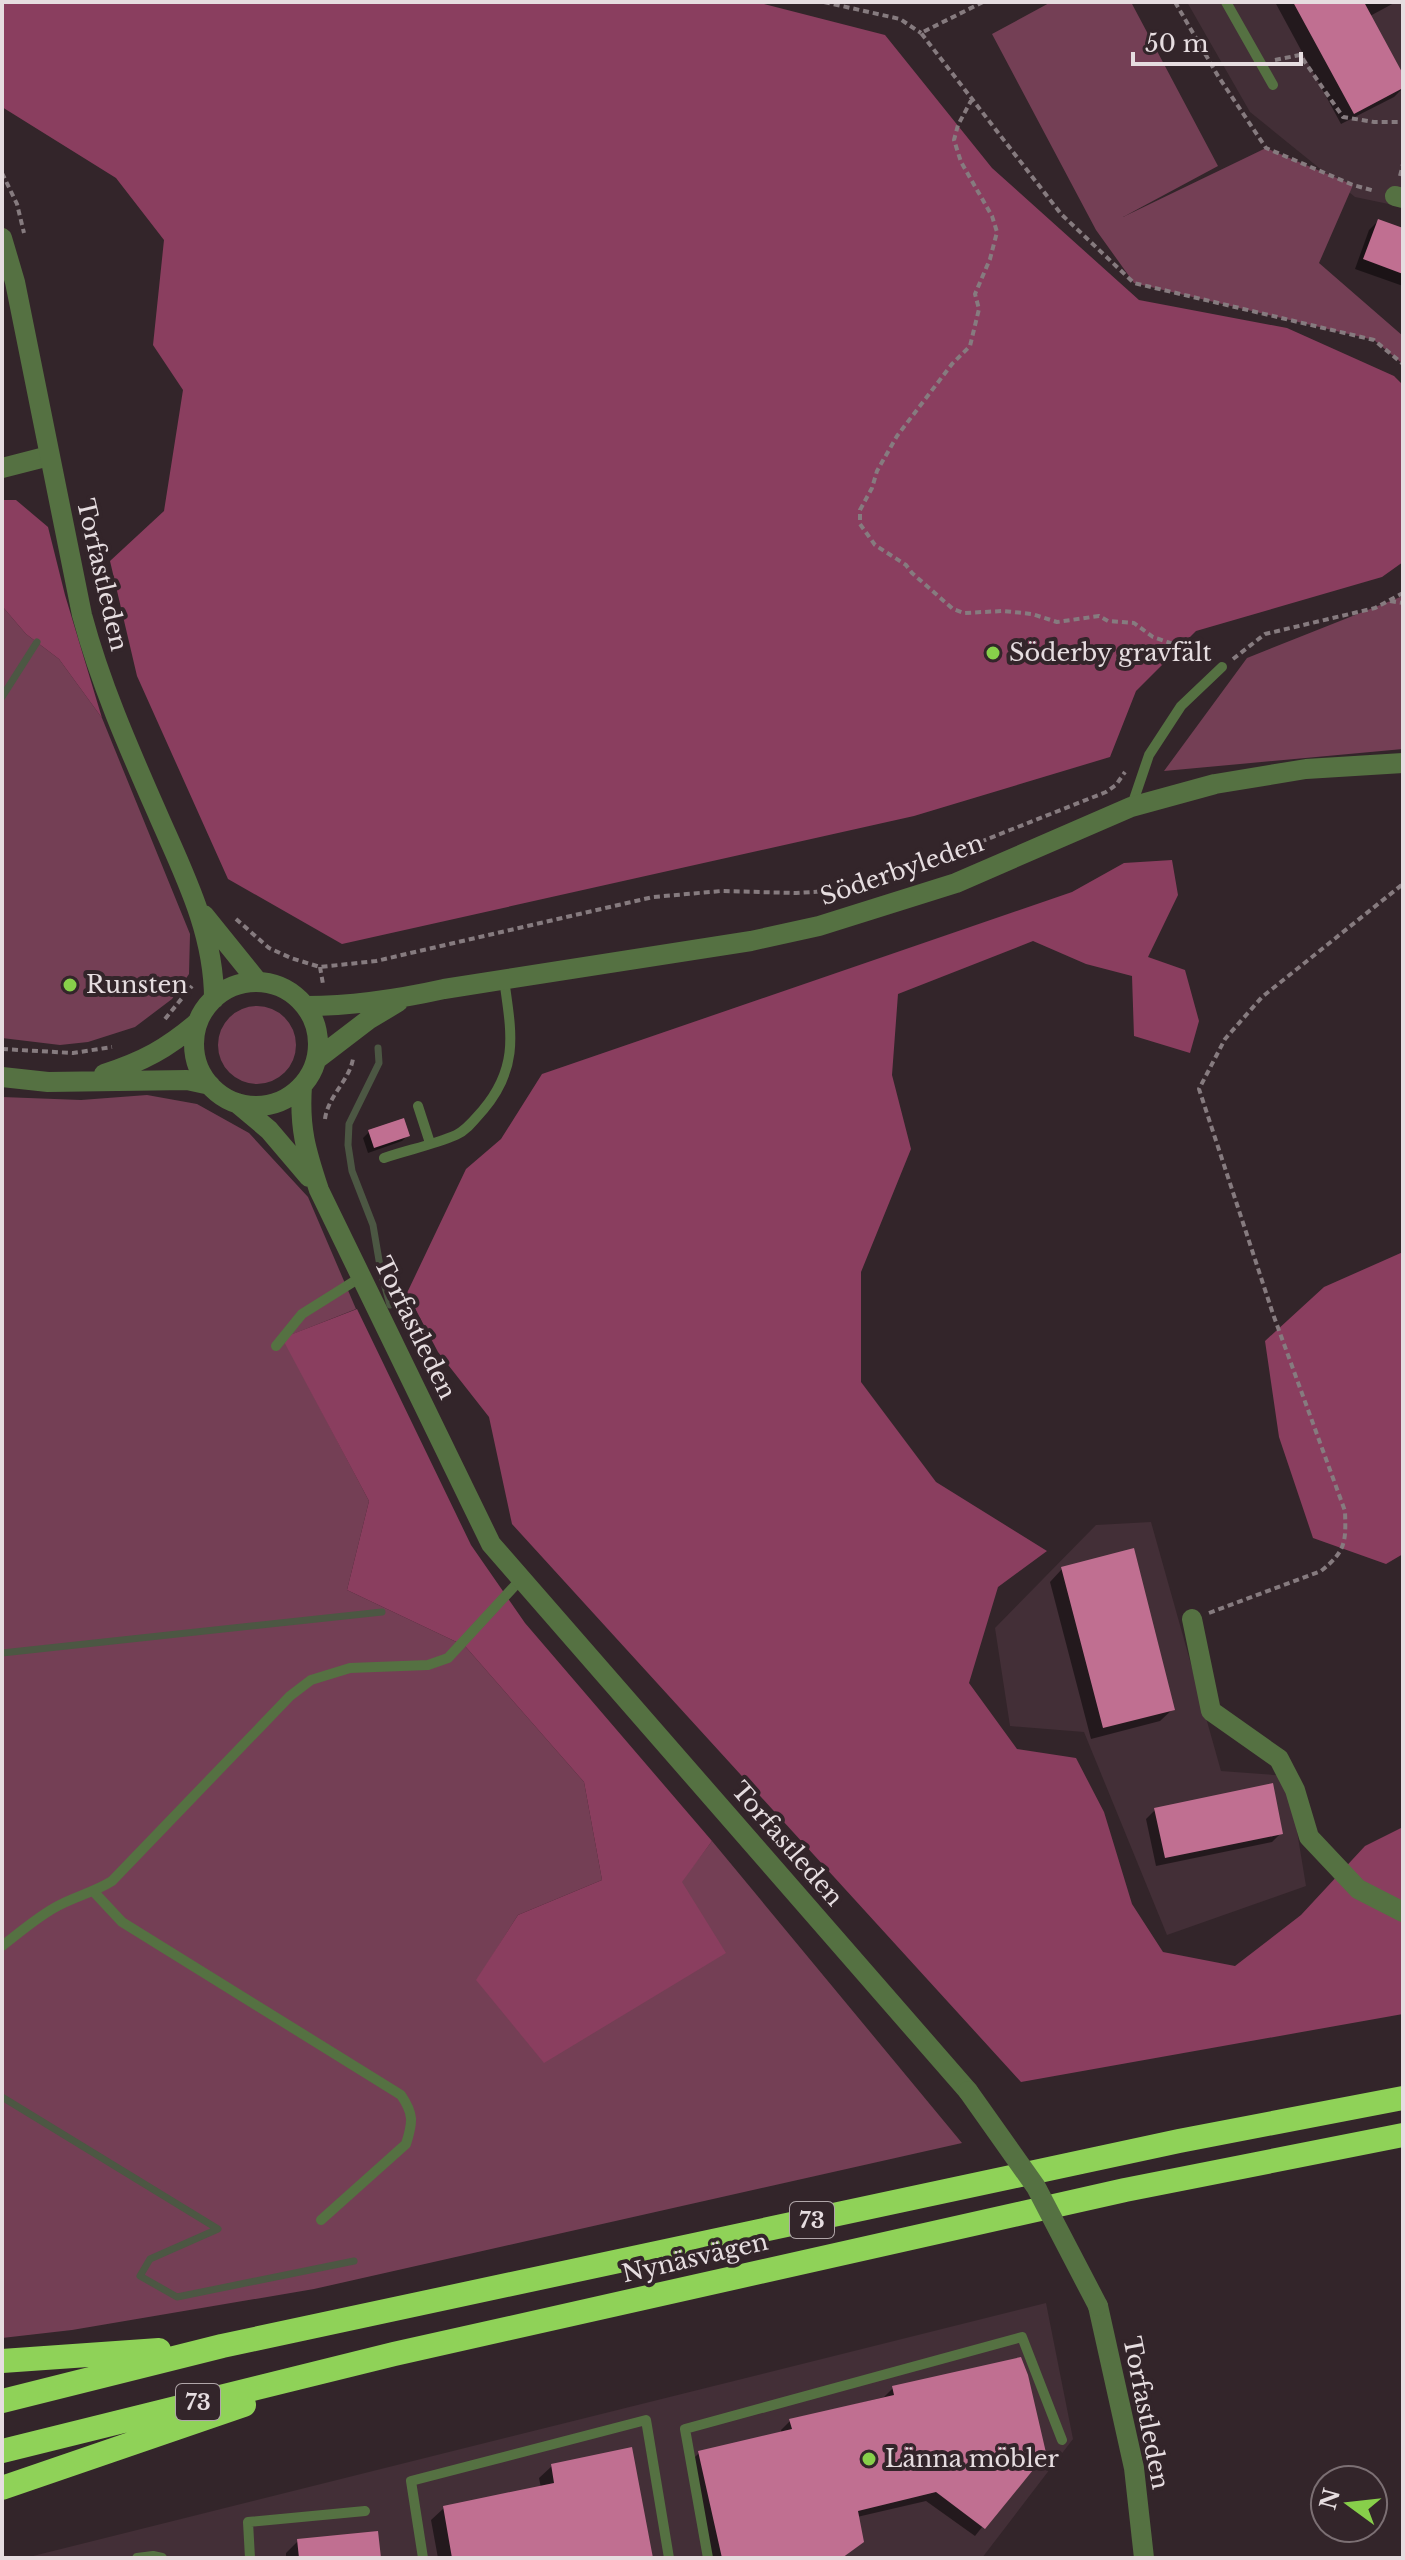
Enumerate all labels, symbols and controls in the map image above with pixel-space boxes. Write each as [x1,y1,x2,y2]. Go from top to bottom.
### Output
scale bar [1133,16,1301,66]
text: 50 m [1145,29,1209,58]
street label: Torfastleden [71,496,134,654]
place label: Söderby gravfält [1009,638,1212,667]
marker: Söderby gravfält [984,644,1002,662]
street label: Söderbyleden [816,828,987,911]
place label: Runsten [86,970,188,999]
marker: Runsten [61,976,79,994]
street label: Torfastleden [368,1252,462,1404]
street label: Torfastleden [726,1776,849,1912]
road number: 73 [790,2202,834,2238]
street label: Nynäsvägen [619,2227,771,2288]
street label: Torfastleden [1117,2334,1176,2492]
road number: 73 [176,2384,220,2420]
place label: Länna möbler [885,2444,1059,2473]
marker: Länna möbler [860,2450,878,2468]
north arrow [1309,2464,1389,2544]
text: N [1314,2485,1346,2512]

